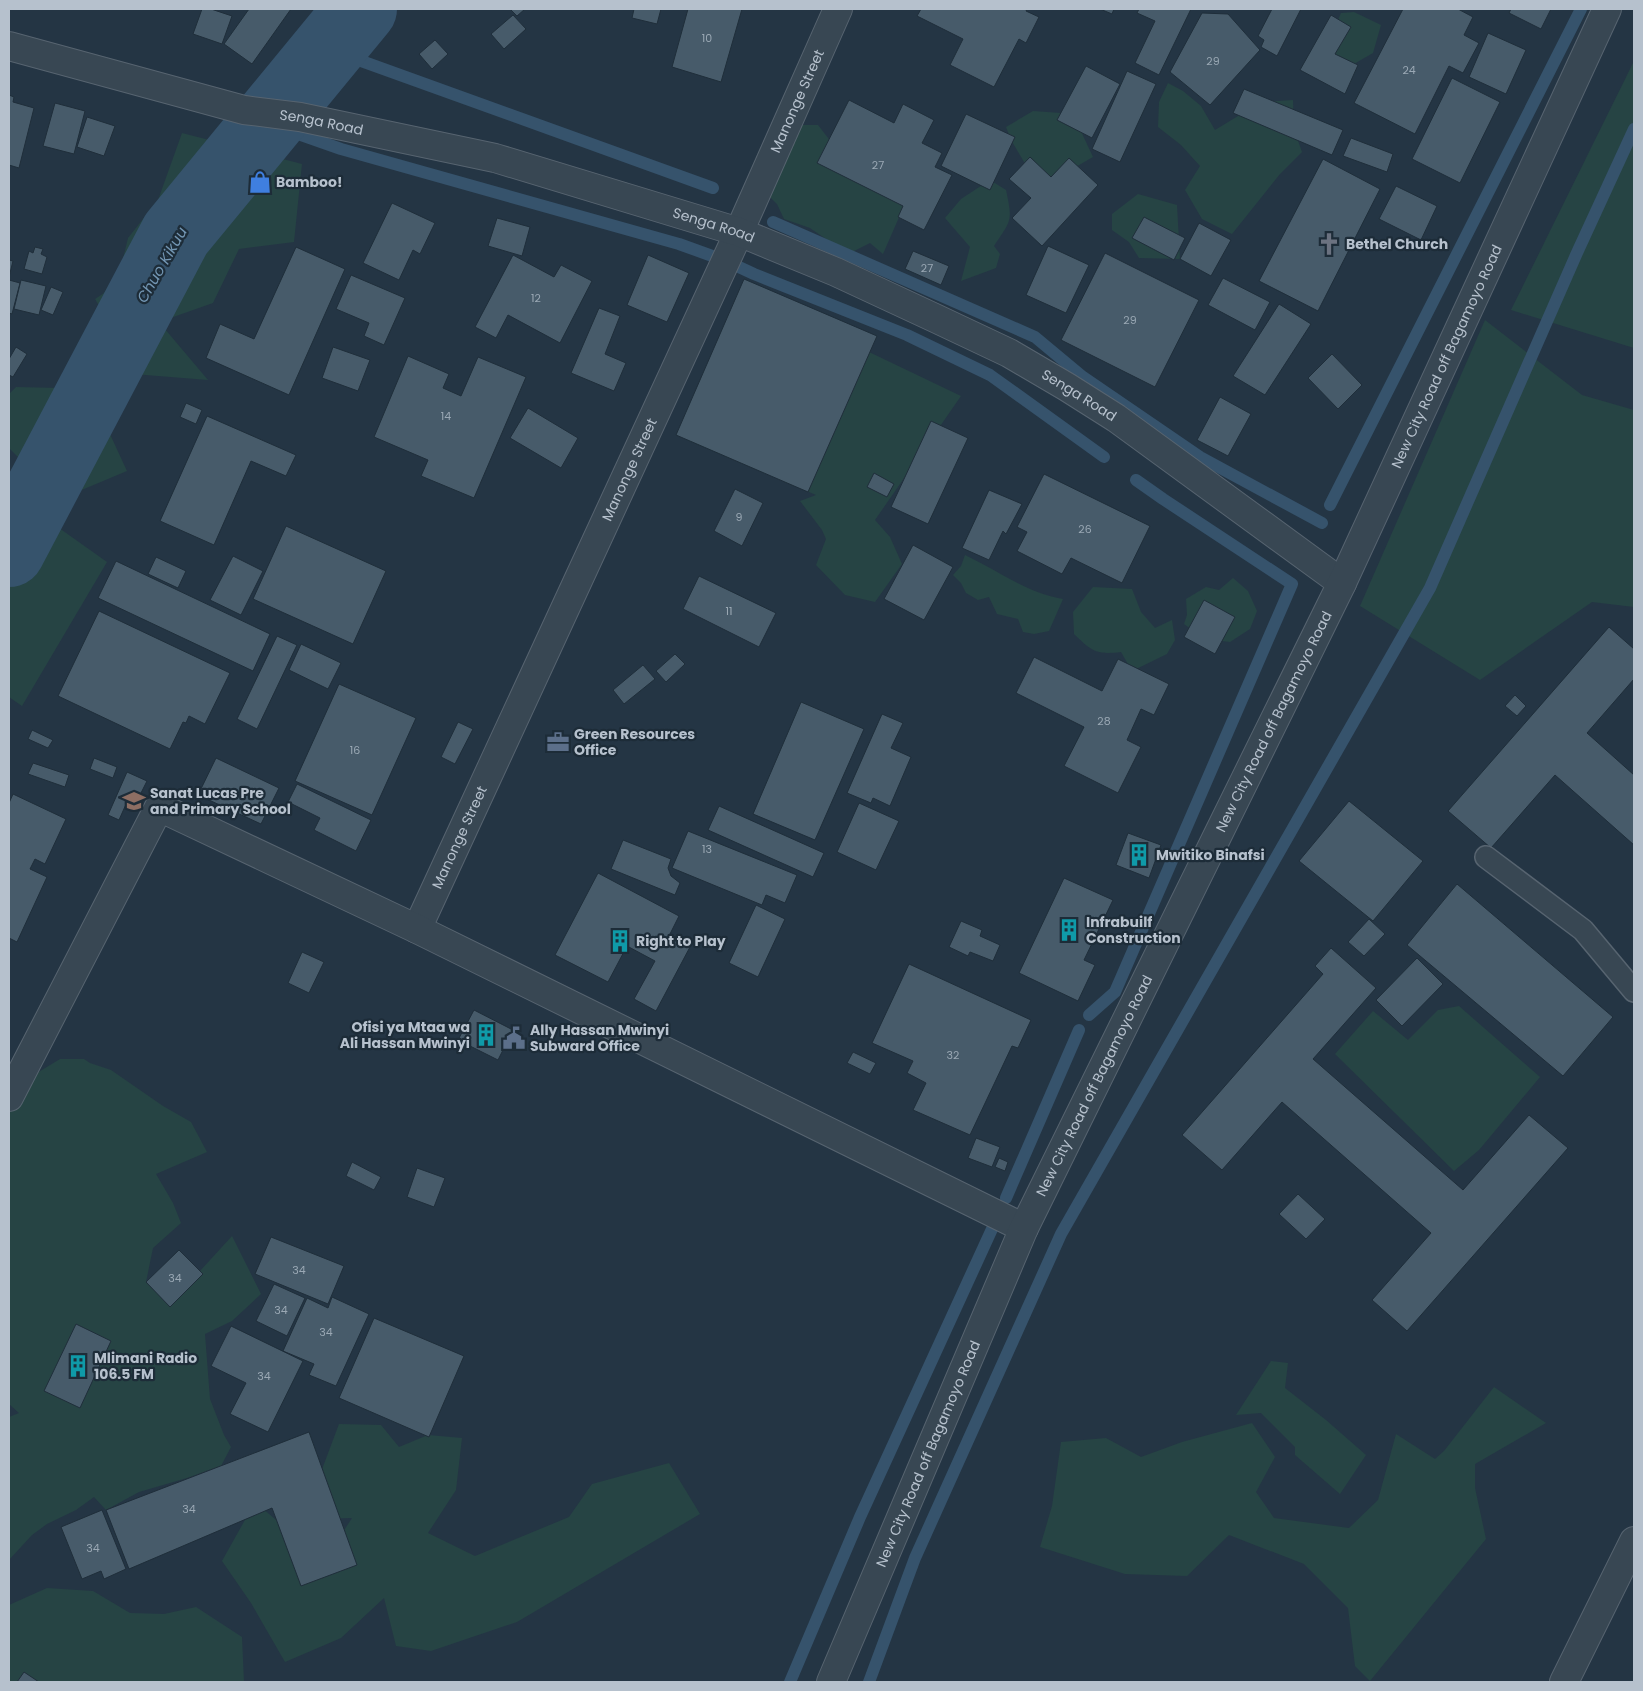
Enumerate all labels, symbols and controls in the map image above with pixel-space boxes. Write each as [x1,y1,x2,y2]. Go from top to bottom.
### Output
house number: 10 [702,30,712,46]
street label: Manonge Street [765,46,829,156]
house number: 29 [1206,53,1220,69]
house number: 24 [1402,62,1416,78]
street label: Senga Road [278,105,365,140]
house number: 27 [872,157,884,173]
shop icon: Bamboo! [247,169,273,195]
place label: Bamboo! [276,172,342,192]
street label: Senga Road [670,202,758,247]
water label: Chuo Kikuu [131,223,192,307]
church icon: Bethel Church [1316,231,1342,257]
place label: Bethel Church [1346,234,1448,254]
street label: New City Road off Bagamoyo Road [1386,241,1507,472]
house number: 27 [921,260,933,276]
house number: 12 [531,290,541,306]
house number: 29 [1123,312,1137,328]
street label: Senga Road [1038,364,1121,426]
house number: 14 [441,408,451,424]
street label: Manonge Street [597,415,662,524]
house number: 9 [736,509,743,525]
house number: 26 [1078,521,1092,537]
house number: 11 [725,603,733,619]
street label: New City Road off Bagamoyo Road [1211,608,1337,836]
house number: 28 [1097,713,1111,729]
place label: Green Resources Office [574,724,695,760]
office icon: Green Resources Office [545,729,571,755]
house number: 16 [350,742,360,758]
place label: Sanat Lucas Pre and Primary School [150,783,291,819]
street label: Manonge Street [427,783,492,892]
school or university icon: Sanat Lucas Pre and Primary School [121,788,147,814]
house number: 13 [702,841,712,857]
building icon: Mwitiko Binafsi [1126,842,1152,868]
place label: Mwitiko Binafsi [1156,845,1265,865]
place label: Infrabuilf Construction [1086,912,1181,948]
building icon: Infrabuilf Construction [1056,917,1082,943]
building icon: Right to Play [607,928,633,954]
place label: Right to Play [636,931,726,951]
street label: New City Road off Bagamoyo Road [1031,972,1157,1200]
place label: Ofisi ya Mtaa wa Ali Hassan Mwinyi [340,1017,470,1053]
place label: Ally Hassan Mwinyi Subward Office [530,1020,669,1056]
building icon: Ofisi ya Mtaa wa Ali Hassan Mwinyi [473,1022,499,1048]
public building icon: Ally Hassan Mwinyi Subward Office [501,1025,527,1051]
house number: 32 [947,1047,959,1063]
house number: 34 [292,1262,306,1278]
house number: 34 [168,1270,182,1286]
house number: 34 [274,1302,288,1318]
house number: 34 [319,1324,333,1340]
street label: New City Road off Bagamoyo Road [871,1337,985,1570]
place label: Mlimani Radio 106.5 FM [94,1348,197,1384]
building icon: Mlimani Radio 106.5 FM [65,1353,91,1379]
house number: 34 [257,1368,271,1384]
house number: 34 [182,1501,196,1517]
house number: 34 [86,1540,100,1556]

